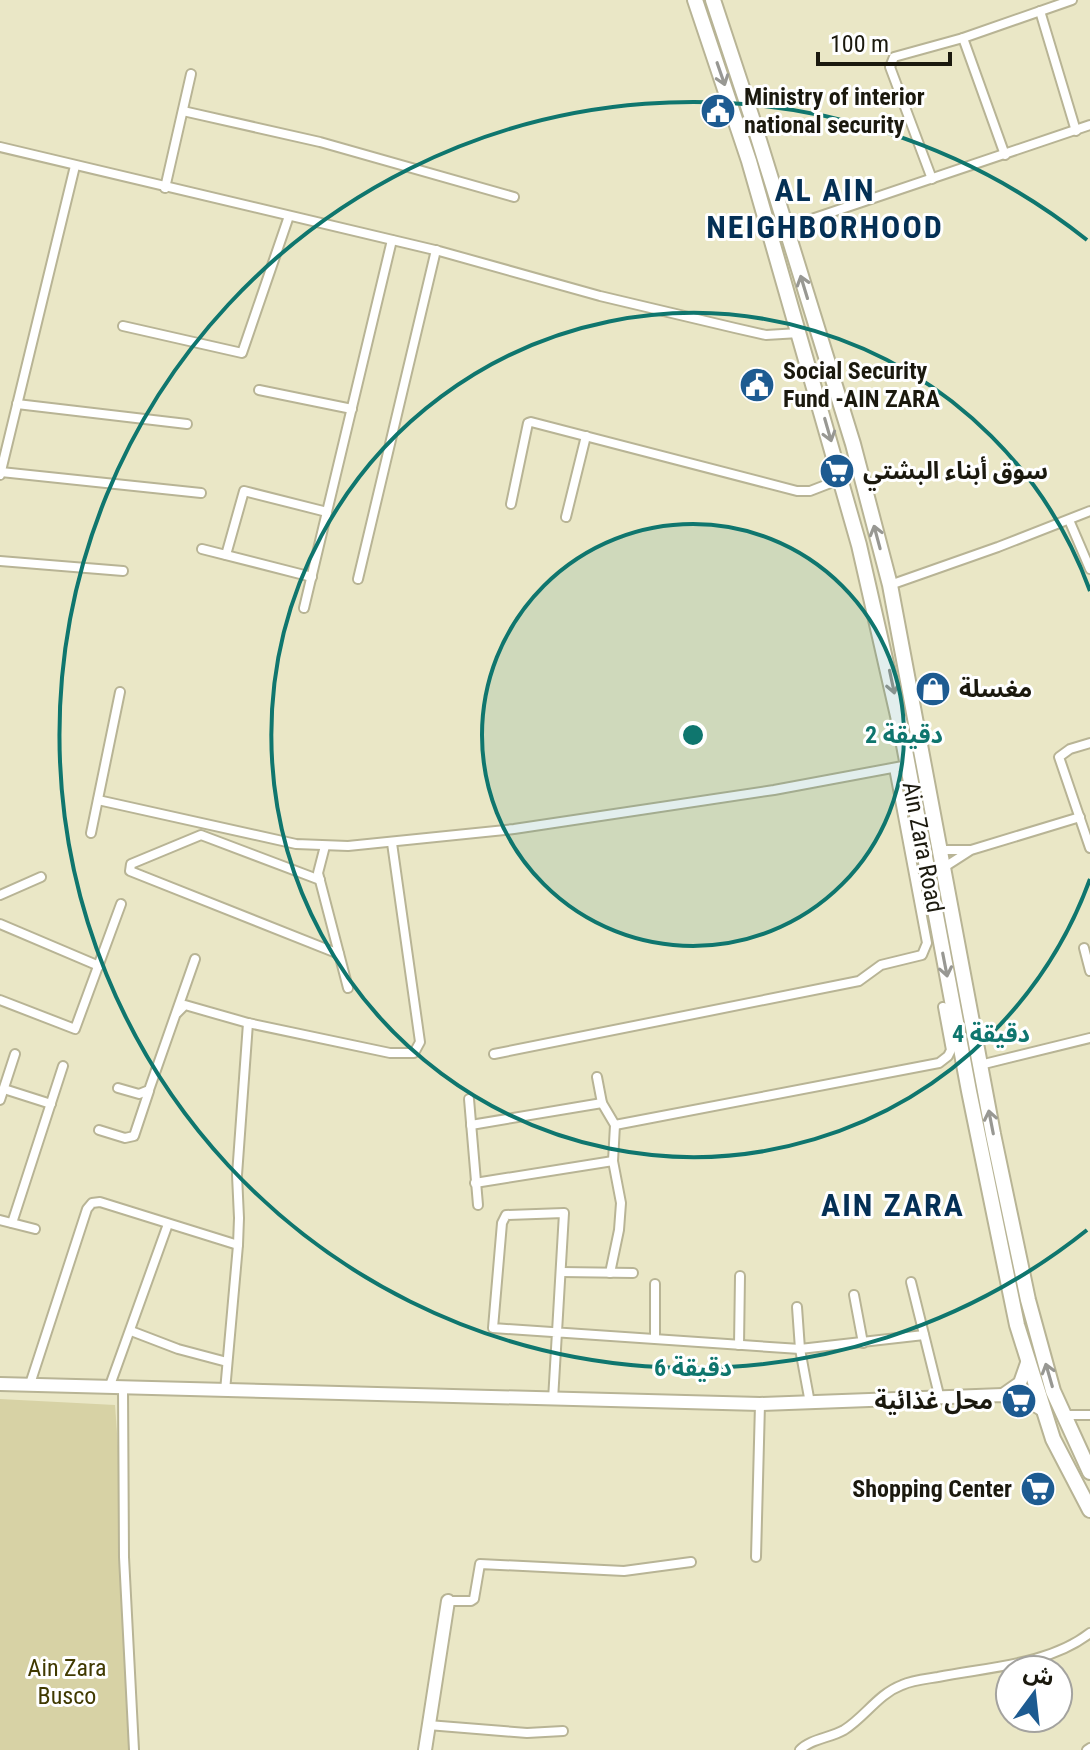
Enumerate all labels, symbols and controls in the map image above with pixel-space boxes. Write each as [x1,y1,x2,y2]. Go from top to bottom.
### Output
scale bar [818,16,950,66]
text: 100 m [830,30,889,58]
one-way arrow [715,61,730,86]
place label: Ministry of interior national security [744,83,925,139]
public building icon: Ministry of interior national security [699,92,737,130]
district label: AL AIN NEIGHBORHOOD [706,171,944,246]
one-way arrow [796,275,811,301]
place label: Social Security Fund -AIN ZARA [783,357,940,413]
public building icon: Social Security Fund -AIN ZARA [738,366,776,404]
one-way arrow [821,416,836,442]
supermarket icon: سوق أبناء البشتي [818,452,856,490]
place label: سوق أبناء البشتي [863,456,1048,491]
one-way arrow [869,524,884,550]
one-way arrow [885,669,900,694]
shop icon: مغسلة [914,670,952,708]
place label: مغسلة [959,675,1032,703]
centre of rings [679,721,707,749]
text: 2 دقيقة [865,721,943,749]
street label: Ain Zara Road [897,779,949,915]
one-way arrow [939,952,954,977]
text: 4 دقيقة [952,1020,1030,1048]
one-way arrow [982,1110,997,1135]
district label: AIN ZARA [821,1186,965,1224]
text: 6 دقيقة [654,1354,732,1382]
one-way arrow [1041,1363,1056,1389]
supermarket icon: محل غذائية [1000,1382,1038,1420]
place label: محل غذائية [874,1387,993,1415]
supermarket icon: Shopping Center [1019,1470,1057,1508]
place label: Shopping Center [852,1475,1012,1503]
park label: Ain Zara Busco [28,1654,106,1710]
north arrow [994,1654,1074,1734]
text: ش [1021,1659,1057,1691]

